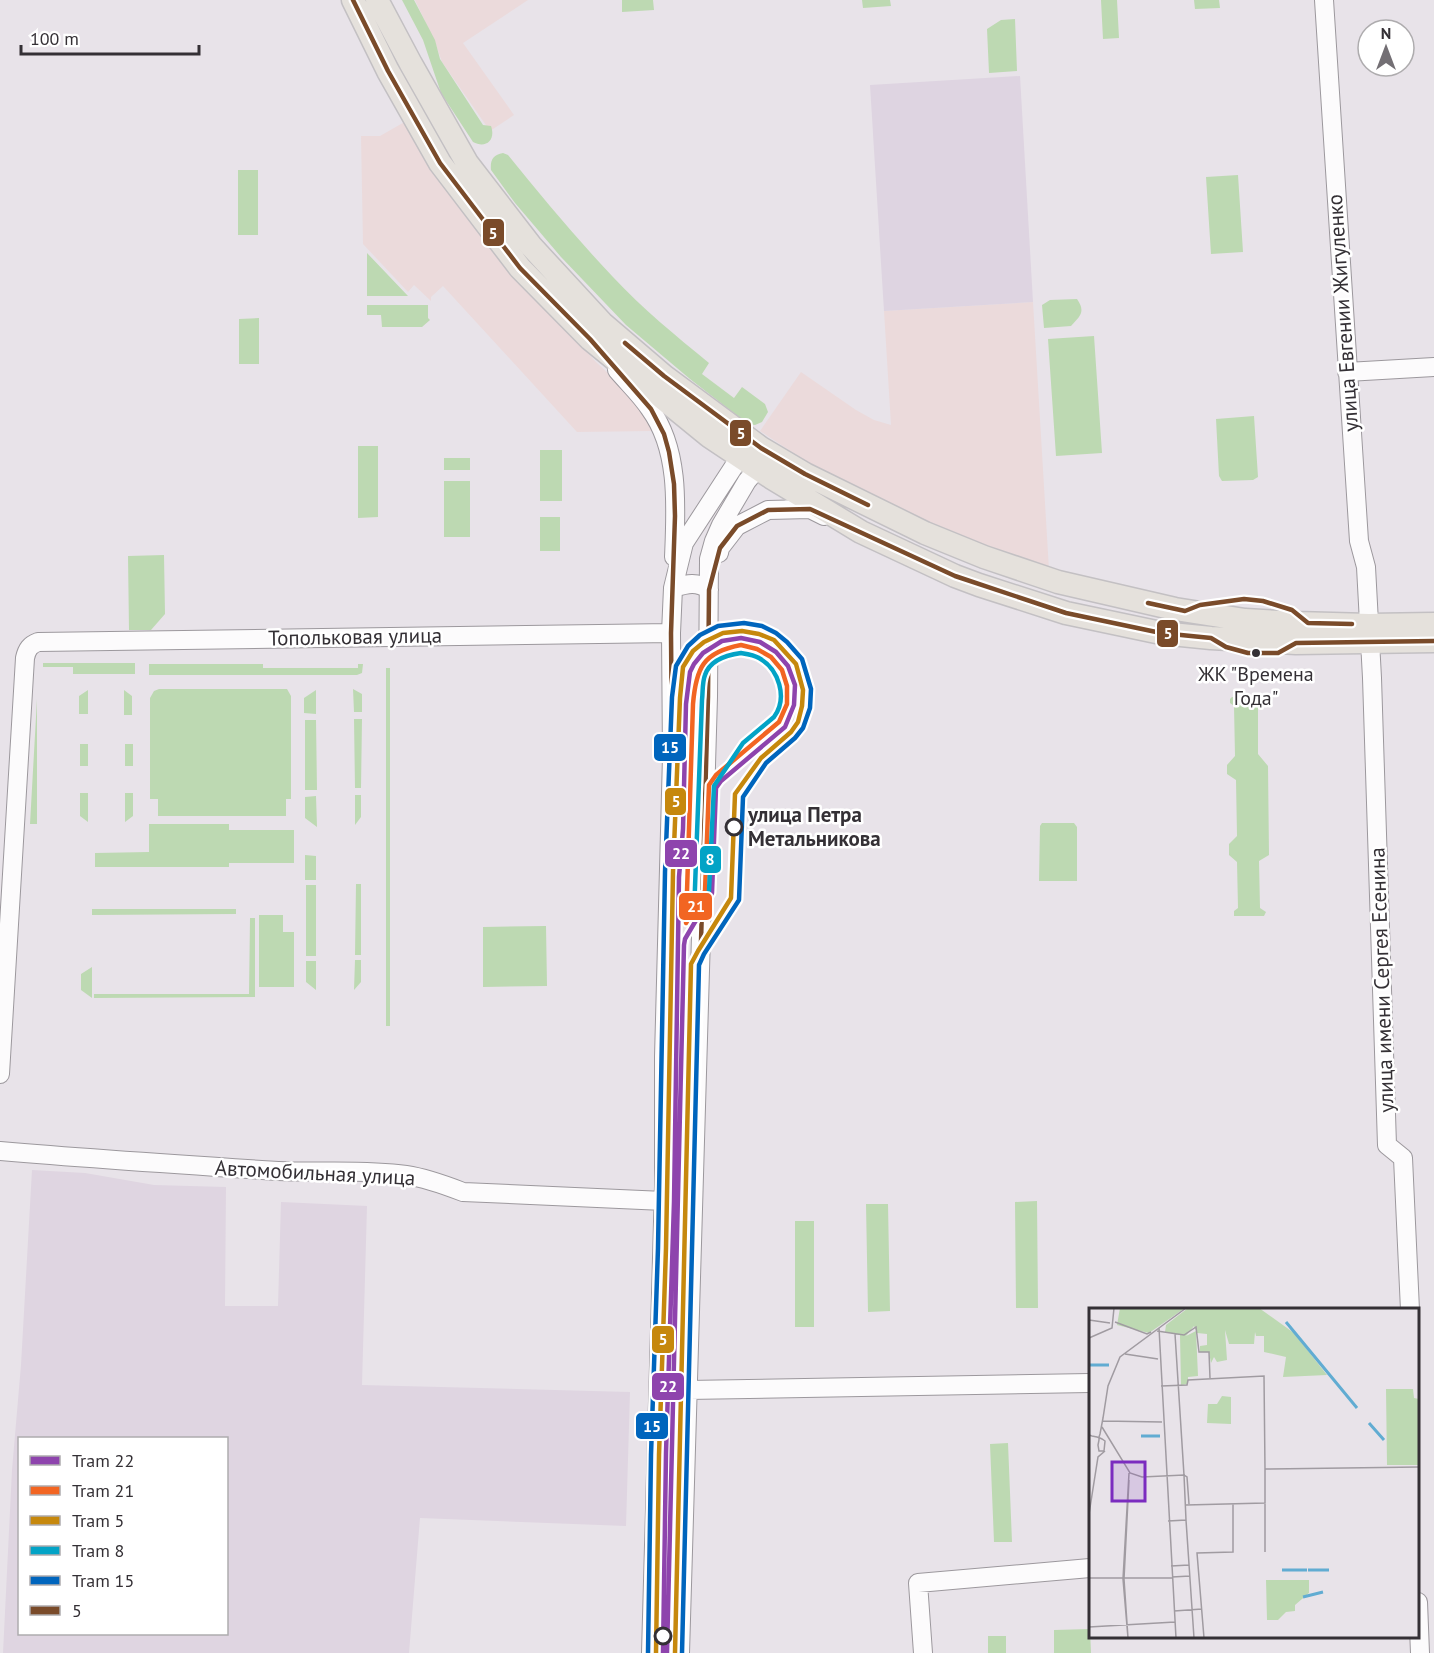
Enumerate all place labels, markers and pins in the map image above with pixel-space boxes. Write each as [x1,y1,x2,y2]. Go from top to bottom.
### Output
marker: ЖК "Времена Года" [1250,647,1262,659]
place label: ЖК "Времена Года" [1197,661,1314,711]
place label: улица Петра Метальникова [747,801,881,852]
marker: улица Петра Метальникова [725,818,743,836]
unlabelled marker [654,1627,672,1645]

